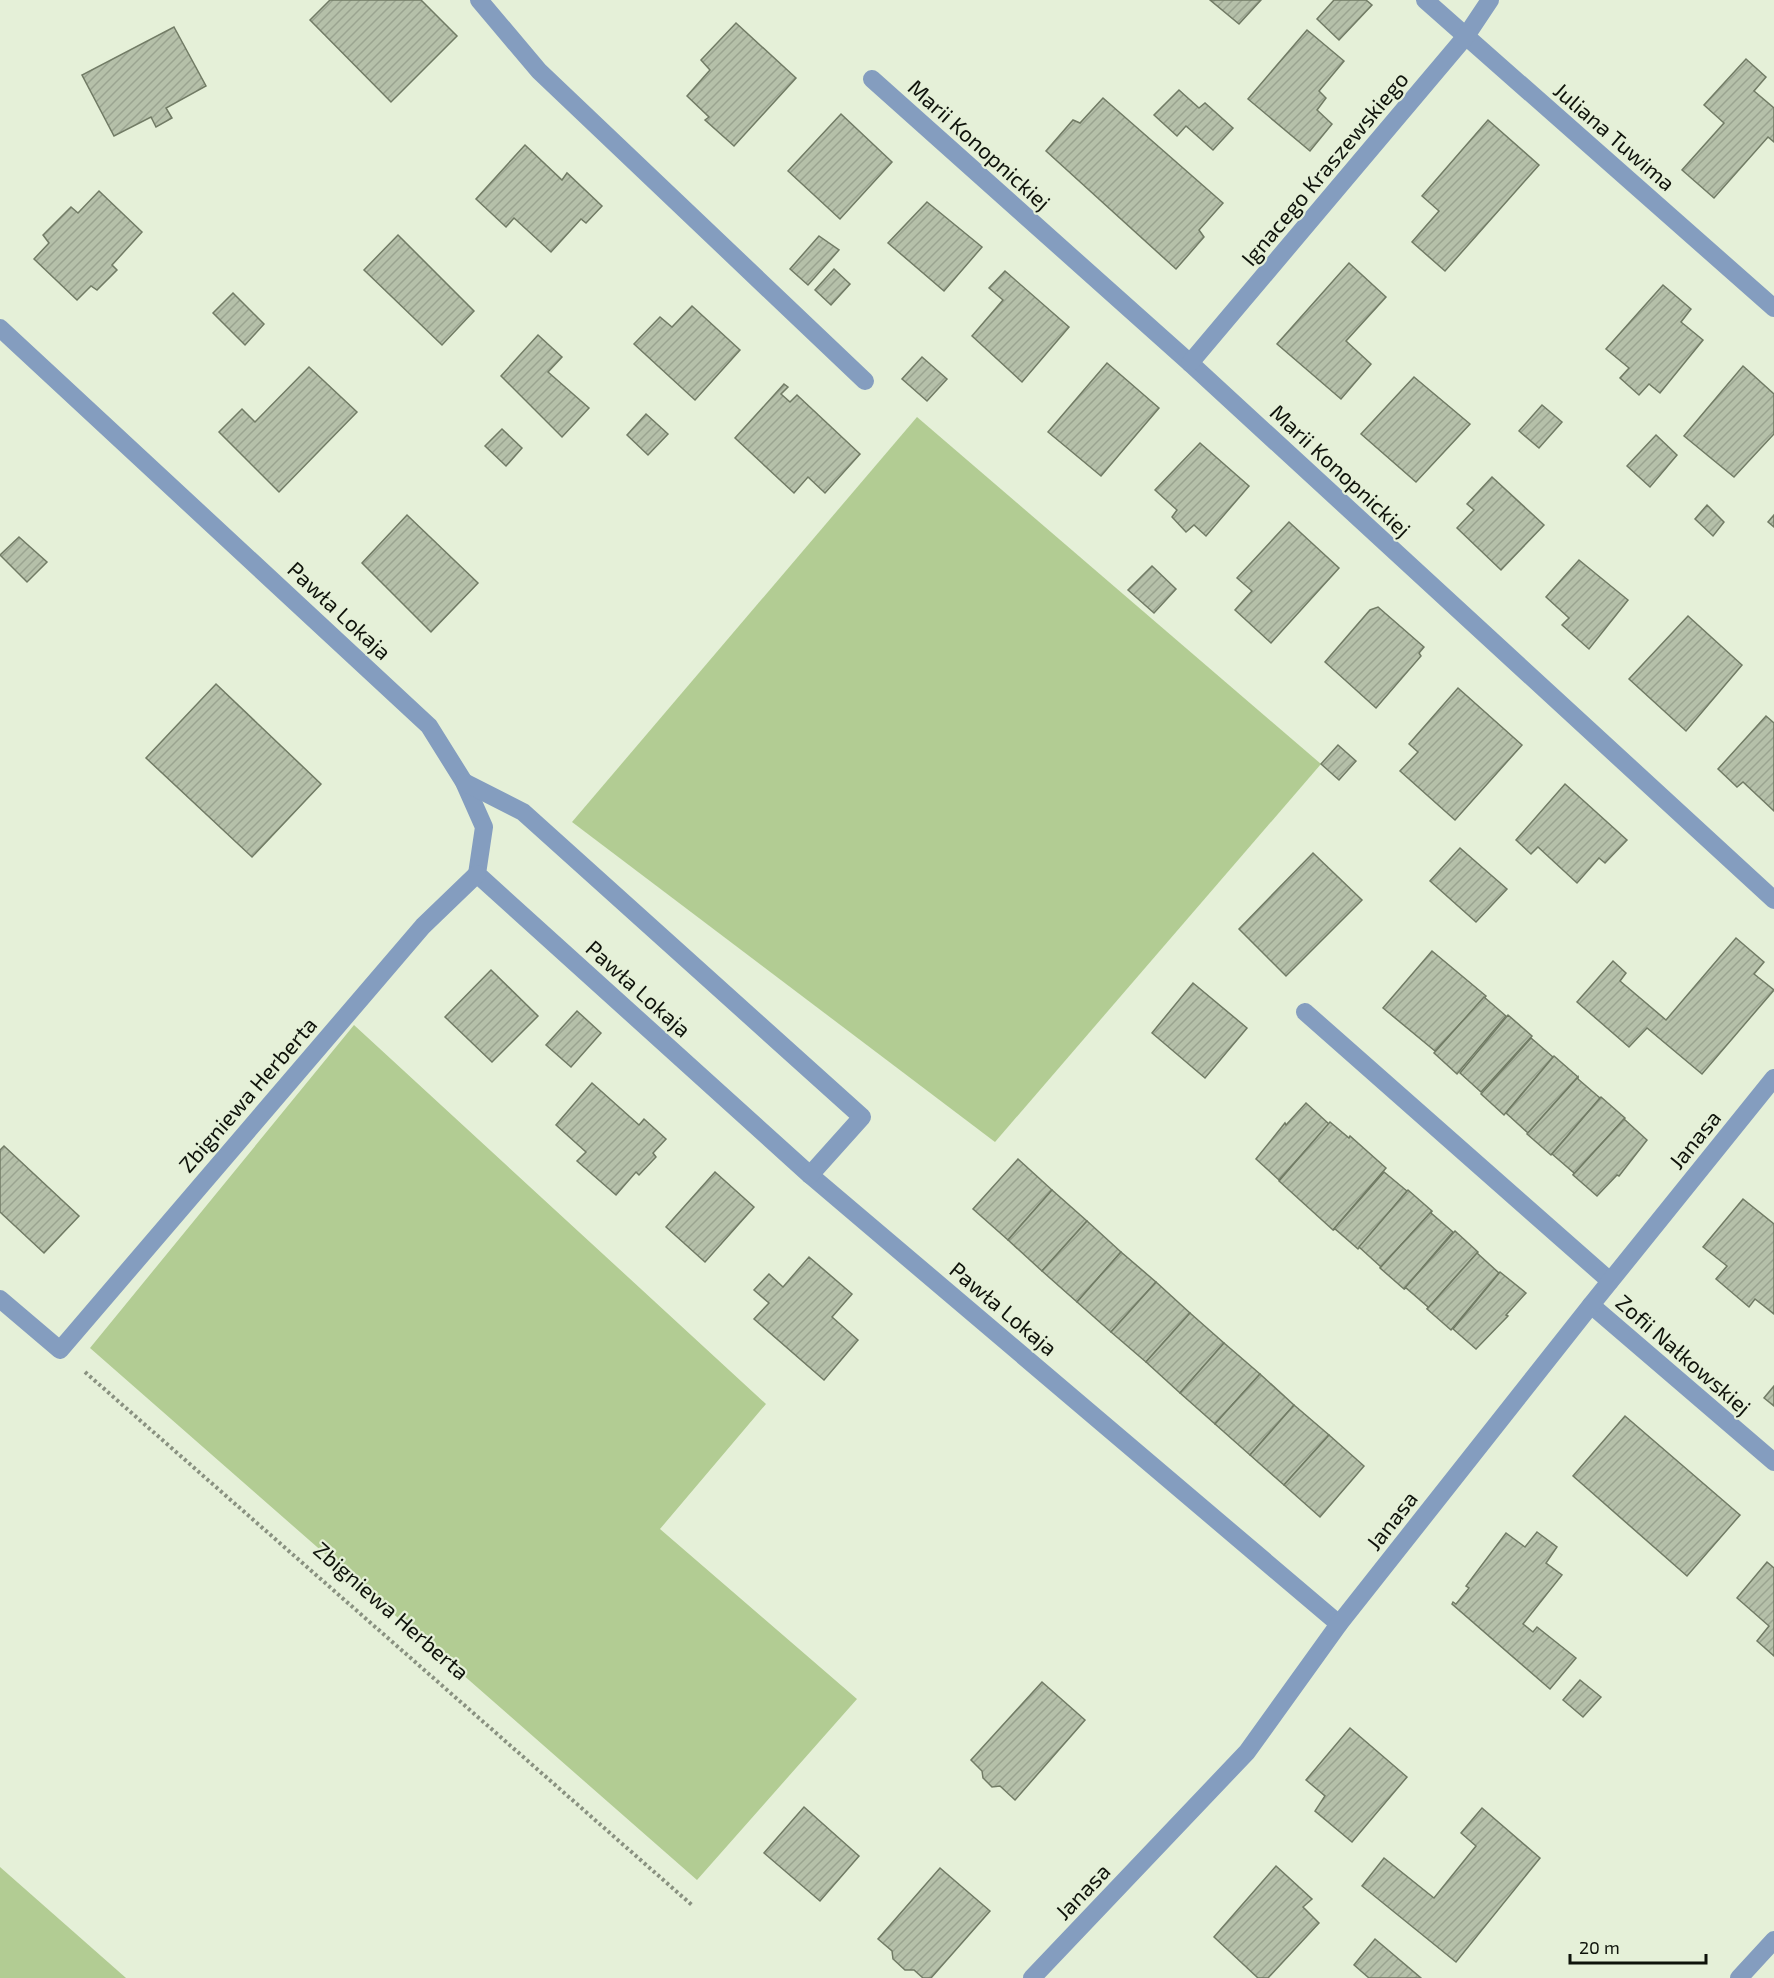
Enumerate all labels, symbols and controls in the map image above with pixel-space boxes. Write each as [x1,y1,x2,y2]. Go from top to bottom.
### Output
street label: Ignacego Kraszewskiego [1235,66,1413,270]
street label: Marii Konopnickiej [903,73,1056,215]
street label: Juliana Tuwima [1549,76,1681,196]
street label: Marii Konopnickiej [1265,398,1417,542]
street label: Pawła Lokaja [282,556,397,665]
street label: Pawła Lokaja [581,934,697,1043]
street label: Zbigniewa Herberta [173,1011,321,1177]
street label: Janasa [1663,1105,1725,1173]
street label: Pawła Lokaja [944,1256,1063,1361]
street label: Zofii Nałkowskiej [1611,1288,1757,1420]
street label: Janasa [1360,1485,1422,1555]
street label: Zbigniewa Herberta [309,1536,475,1684]
street label: Janasa [1049,1858,1115,1924]
scale bar [1570,1927,1706,1965]
text: 20 m [1579,1936,1620,1958]

